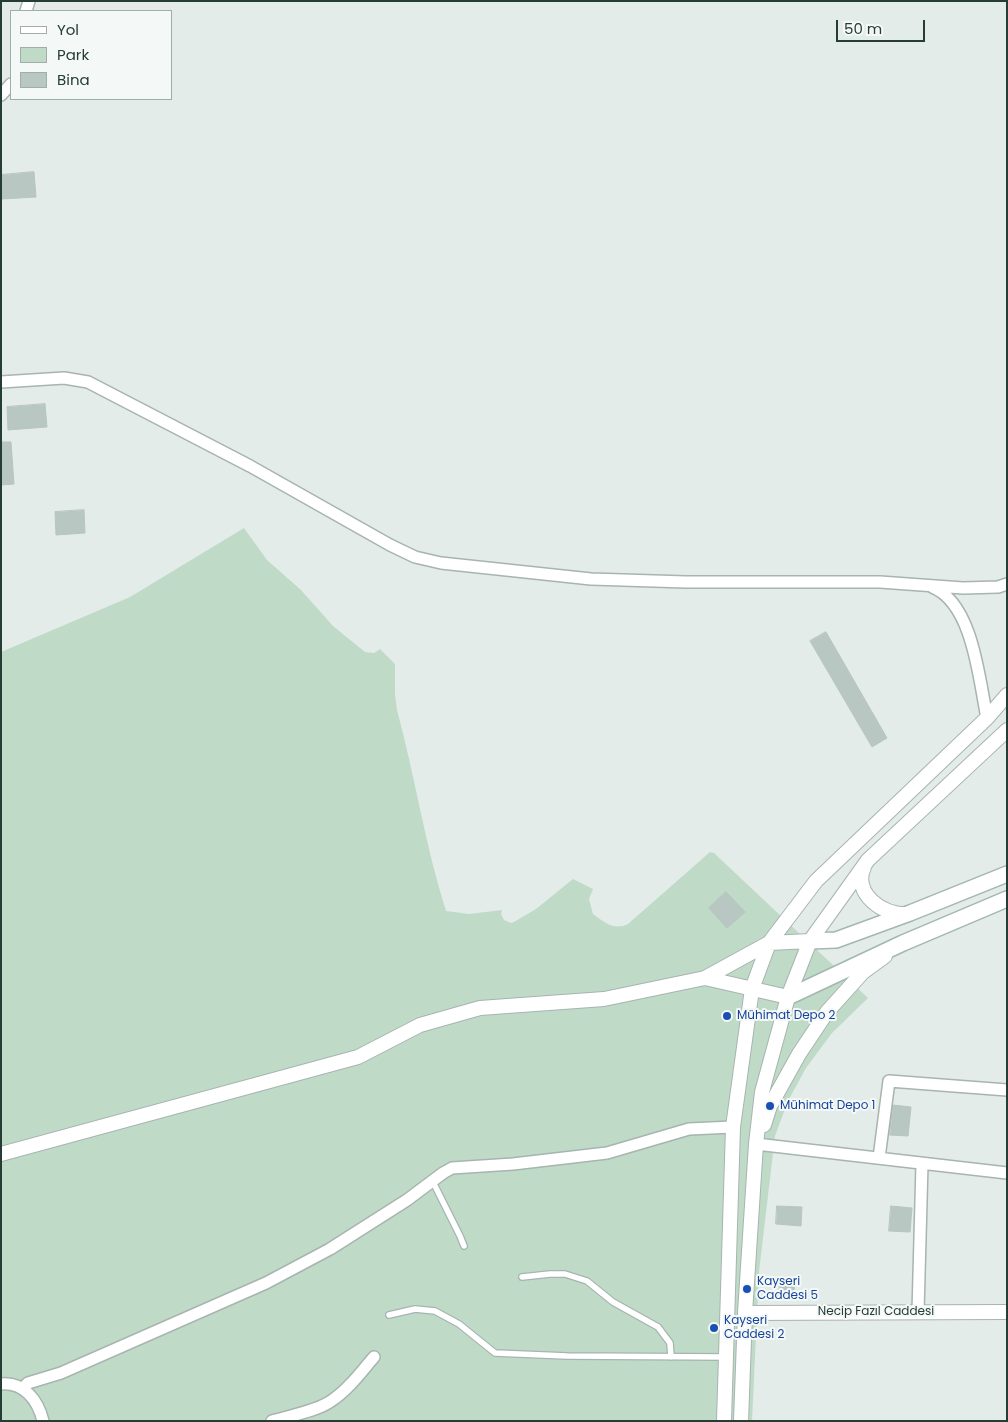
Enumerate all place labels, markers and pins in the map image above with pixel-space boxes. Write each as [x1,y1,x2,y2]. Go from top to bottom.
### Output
place label: Mühimat Depo 2 [737,1009,836,1023]
marker: Mühimat Depo 2 [721,1010,733,1022]
place label: Mühimat Depo 1 [780,1099,875,1113]
marker: Mühimat Depo 1 [764,1100,776,1112]
place label: Kayseri Caddesi 5 [757,1275,818,1303]
marker: Kayseri Caddesi 5 [741,1283,753,1295]
place label: Kayseri Caddesi 2 [724,1314,784,1342]
marker: Kayseri Caddesi 2 [708,1322,720,1334]

